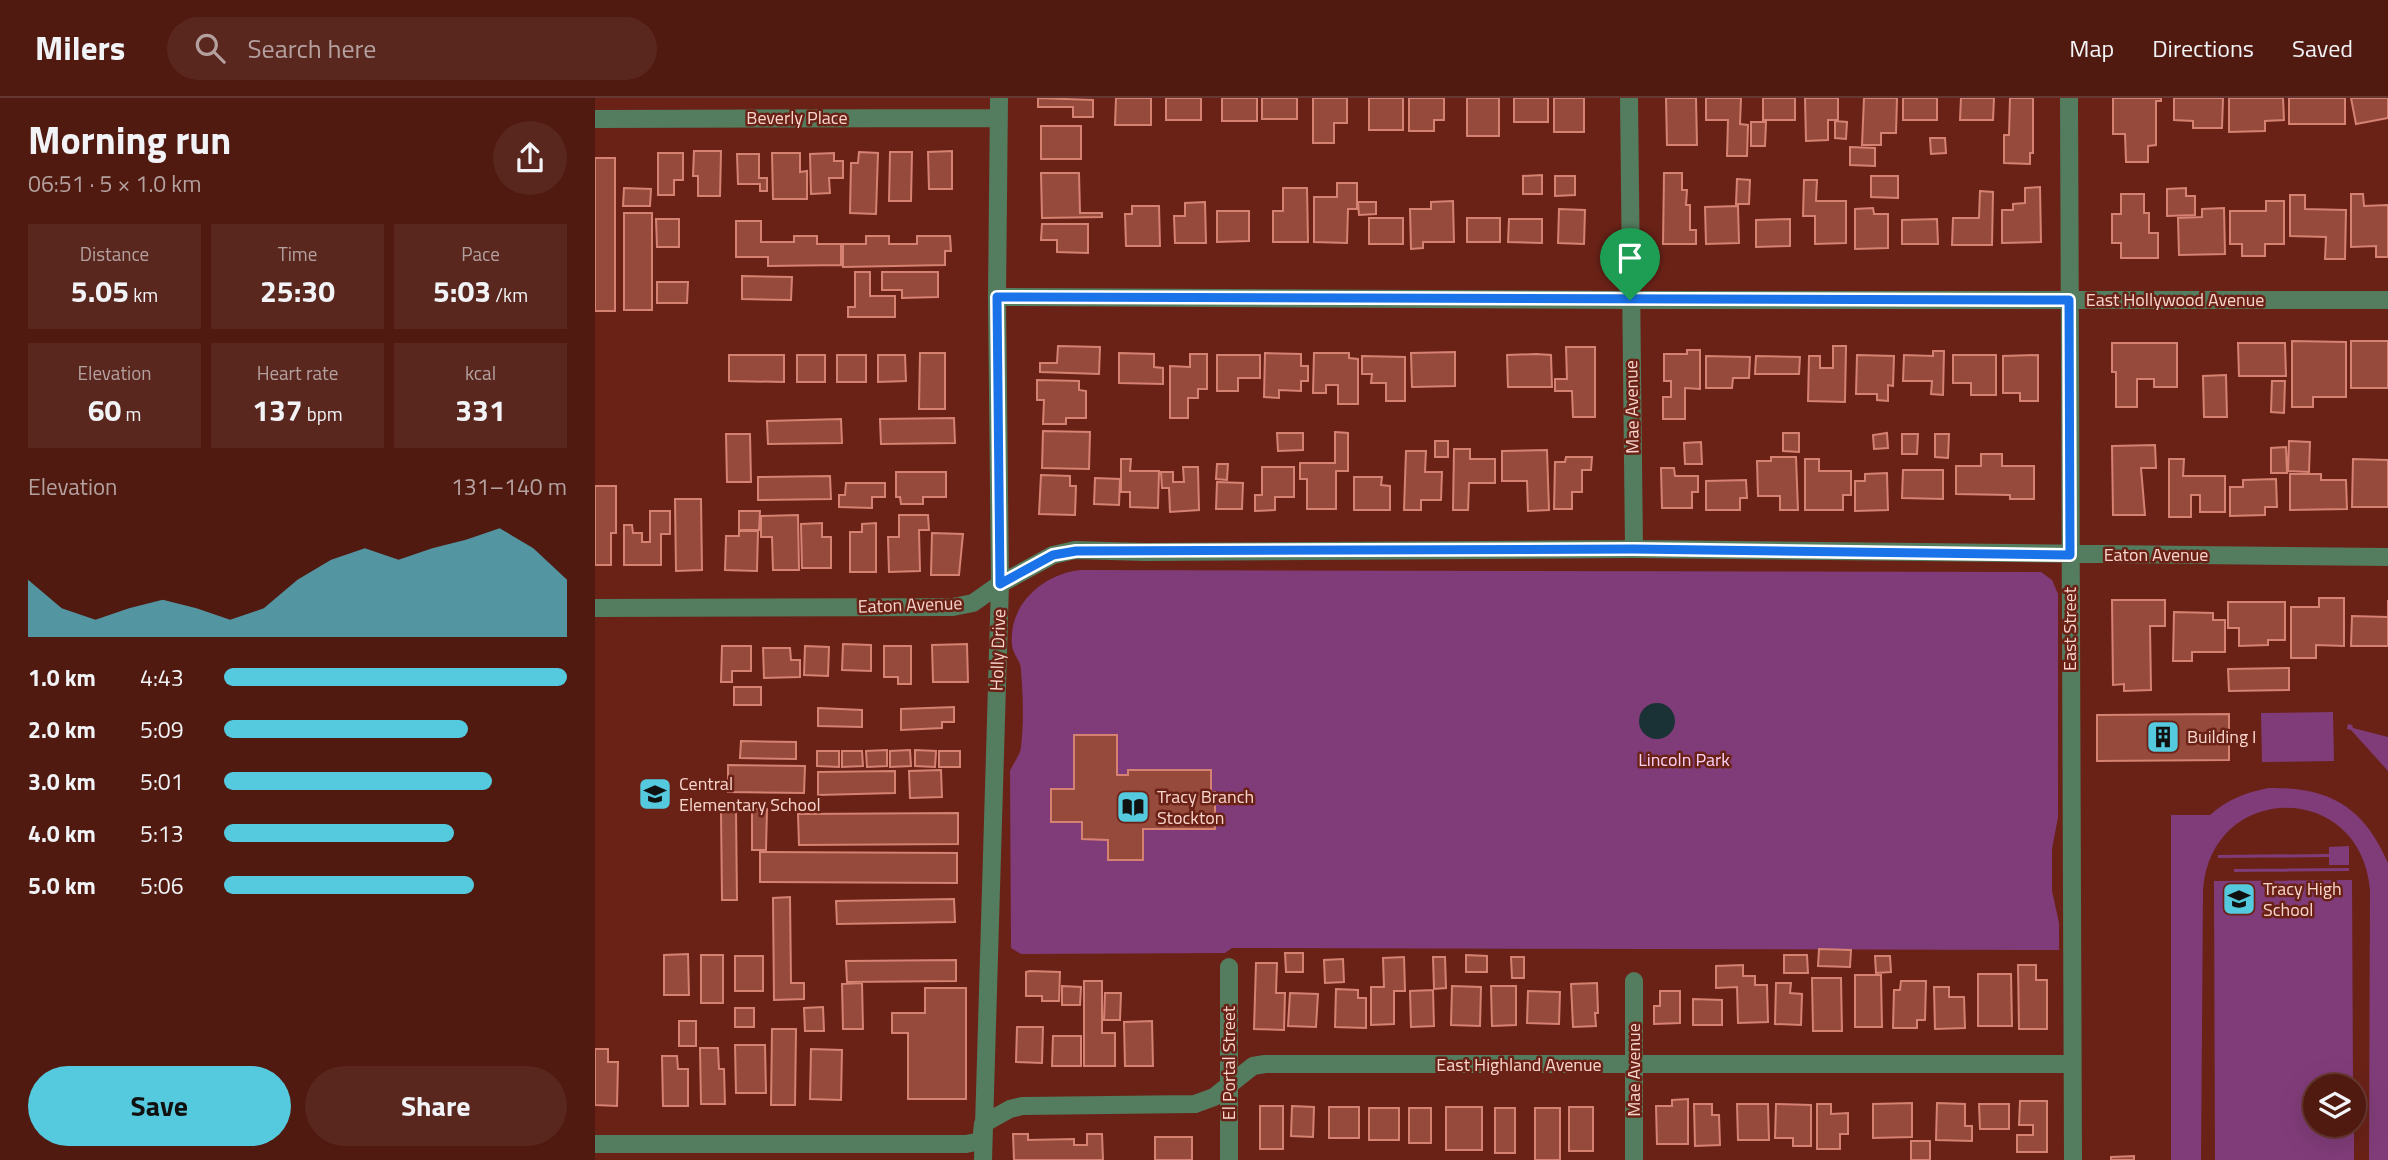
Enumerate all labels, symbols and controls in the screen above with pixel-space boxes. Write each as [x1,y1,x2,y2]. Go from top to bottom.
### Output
search box [167,17,657,80]
text: Milers [35,23,125,73]
icon: search [191,29,229,67]
text: Search here [247,29,376,68]
text: Map [2069,30,2114,66]
text: Directions [2152,30,2254,66]
text: Saved [2292,30,2353,66]
street label: Beverly Place [746,104,848,131]
text: Morning run [28,111,231,169]
button: share [493,121,567,195]
text: 06:51 · 5 × 1.0 km [28,166,202,201]
pin [1600,228,1660,300]
text: Distance [80,239,149,268]
text: Time [278,239,317,268]
text: Pace [461,239,500,268]
icon: arrive [1611,239,1649,277]
text: 5.05 [71,268,129,314]
text: 25:30 [260,268,335,314]
text: 5:03 [433,268,491,314]
text: km [129,280,158,309]
text: /km [491,280,528,309]
street label: East Hollywood Avenue [2086,286,2264,313]
text: Elevation [78,358,151,387]
text: Heart rate [257,358,338,387]
text: kcal [465,358,496,387]
street label: Mae Avenue [1617,360,1646,454]
text: 60 [88,387,121,433]
text: 137 [252,387,303,433]
text: 331 [455,387,506,433]
text: m [121,399,141,428]
text: bpm [303,399,343,428]
text: Elevation [28,469,117,504]
text: 131–140 m [451,469,567,504]
street label: Eaton Avenue [2104,541,2208,568]
street label: East Street [2056,586,2083,671]
street label: Eaton Avenue [857,589,963,620]
street label: Holly Drive [983,609,1012,691]
text: 1.0 km [28,660,96,695]
text: 4:43 [140,660,184,695]
text: 2.0 km [28,712,96,747]
text: 5:09 [140,712,184,747]
building icon: Building I [2144,718,2182,756]
place label: Building I [2187,723,2257,750]
park label: Lincoln Park [1638,746,1730,773]
text: 3.0 km [28,764,96,799]
text: 5:01 [140,764,184,799]
place label: Central Elementary School [679,770,821,818]
school or university icon: Central Elementary School [636,775,674,813]
place label: Tracy Branch Stockton [1157,783,1254,831]
library icon: Tracy Branch Stockton [1114,788,1152,826]
text: 4.0 km [28,816,96,851]
text: 5:13 [140,816,184,851]
text: 5.0 km [28,868,96,903]
text: 5:06 [140,868,184,903]
place label: Tracy High School [2263,875,2342,923]
school or university icon: Tracy High School [2220,880,2258,918]
street label: El Portal Street [1215,1005,1242,1120]
street label: Mae Avenue [1620,1023,1647,1117]
street label: East Highland Avenue [1436,1051,1602,1078]
button: Save [28,1066,291,1146]
button: Share [305,1066,567,1146]
map controls [2303,1074,2366,1137]
button: layers [2303,1074,2366,1137]

